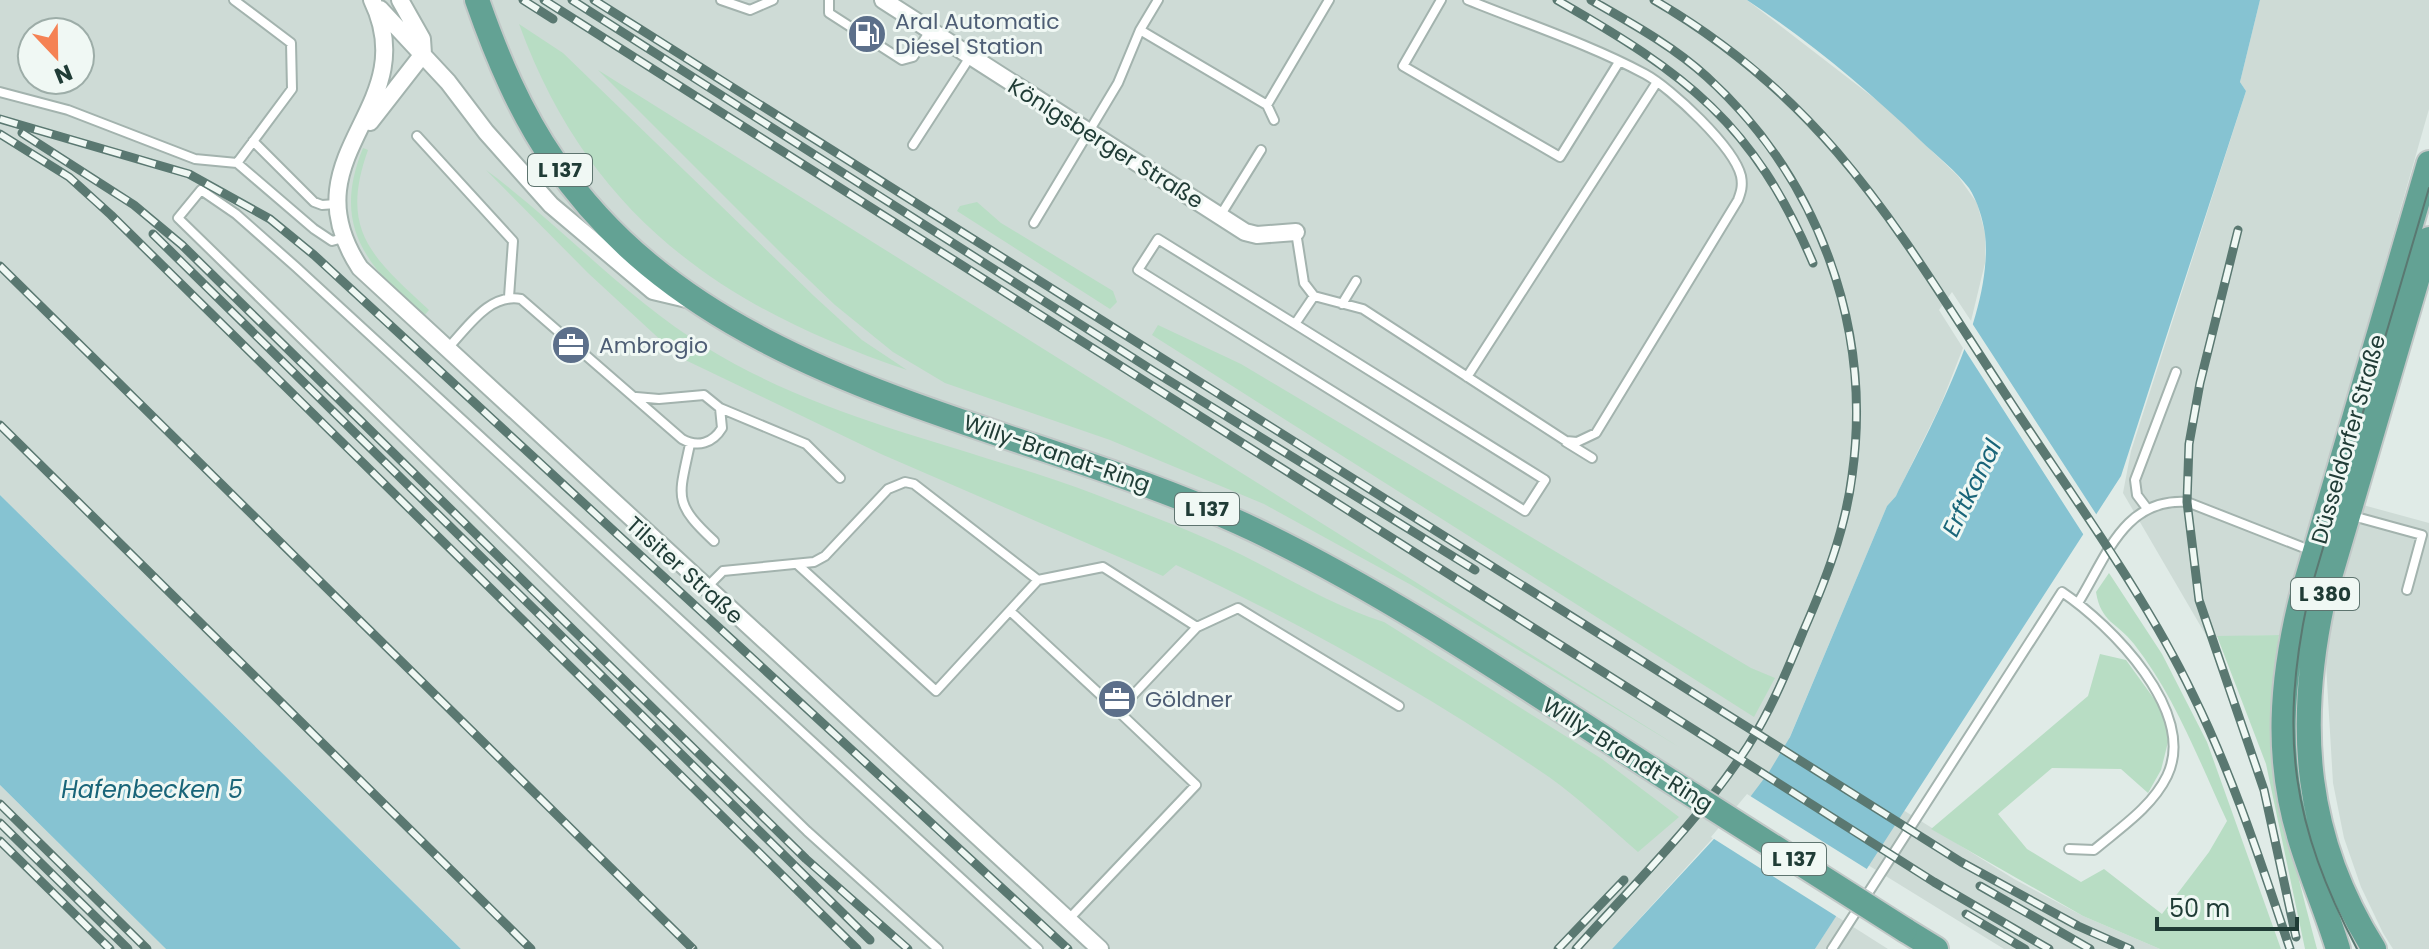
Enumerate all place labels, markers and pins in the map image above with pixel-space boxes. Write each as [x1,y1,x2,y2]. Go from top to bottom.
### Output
place label: Aral Automatic Diesel Station [895,6,1060,62]
fuel station icon: Aral Automatic Diesel Station [846,13,888,55]
office icon: Ambrogio [550,324,592,366]
place label: Ambrogio [599,330,708,361]
office icon: Göldner [1096,678,1138,720]
place label: Göldner [1145,684,1232,715]

